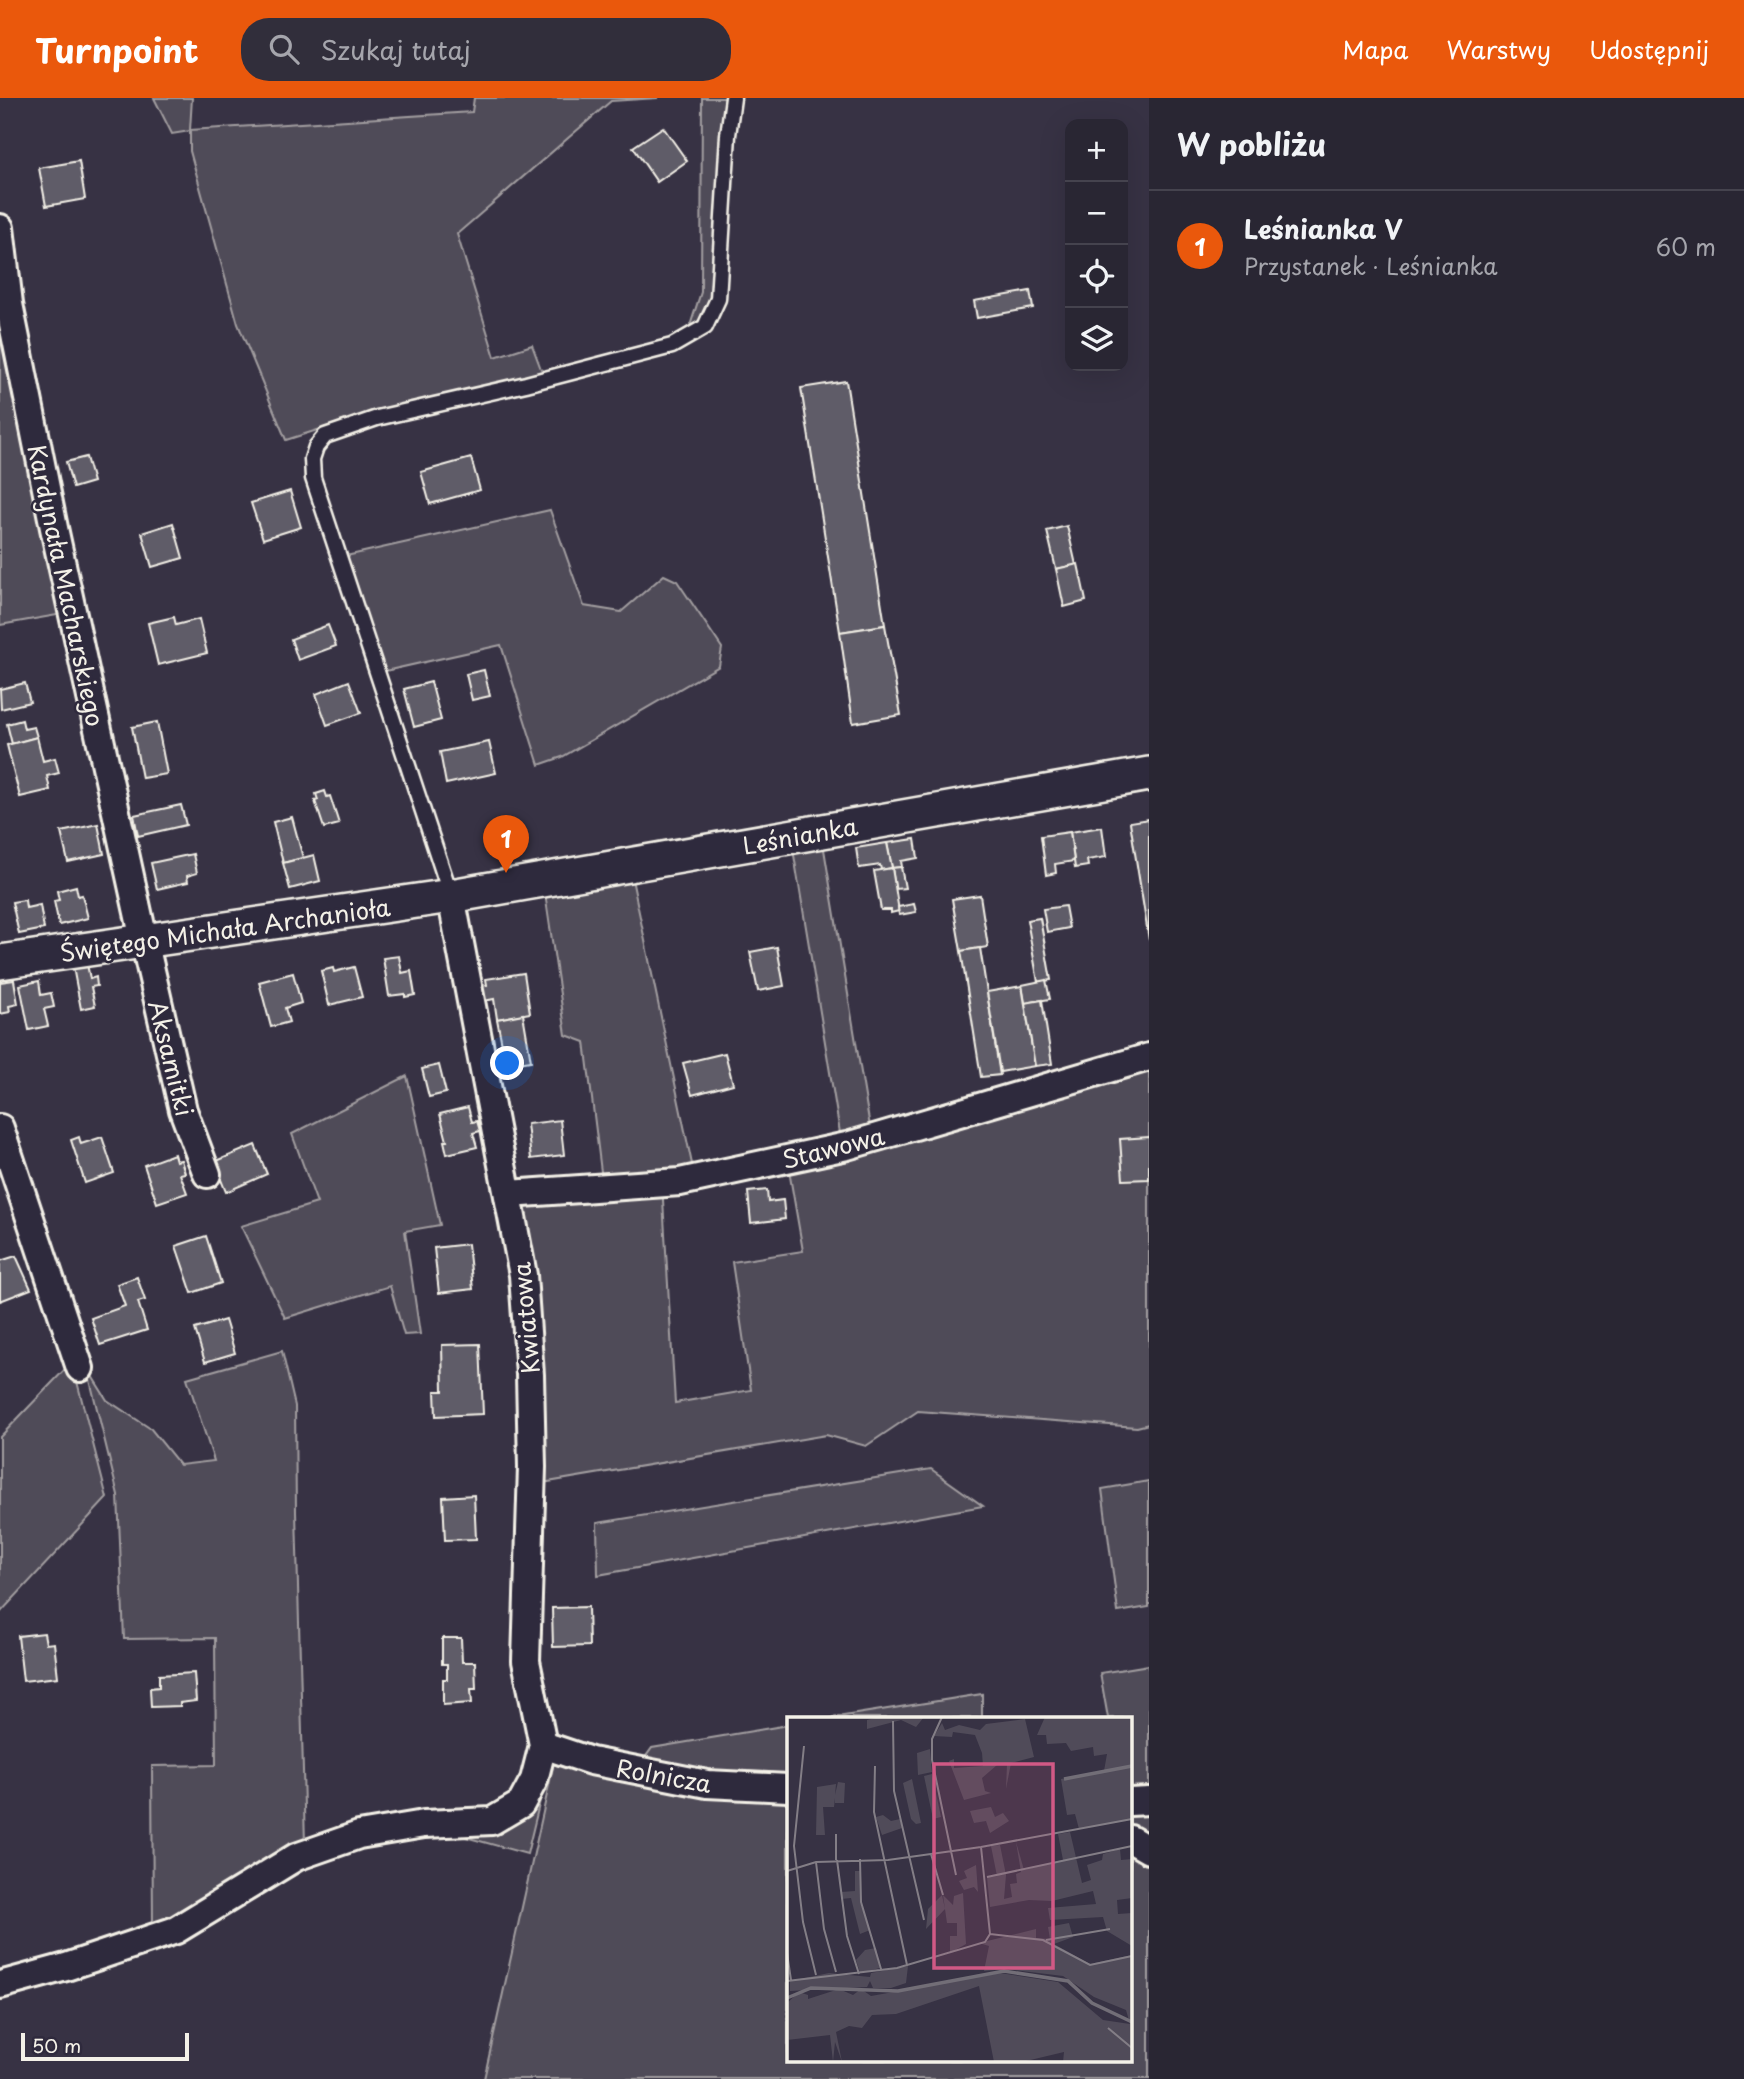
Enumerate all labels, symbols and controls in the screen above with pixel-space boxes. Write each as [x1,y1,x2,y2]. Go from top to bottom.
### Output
search box [241,18,731,81]
text: Turnpoint [35,24,199,74]
icon: search [265,30,303,68]
text: Szukaj tutaj [321,30,471,69]
text: Mapa [1342,31,1408,67]
text: Warstwy [1446,31,1551,67]
text: Udostępnij [1589,31,1709,67]
map controls [1065,119,1128,371]
button: + [1065,119,1128,182]
text: W pobliżu [1177,121,1326,166]
button: − [1065,182,1128,245]
text: Leśnianka V [1244,209,1402,248]
text: 1 [1195,229,1206,264]
text: 60 m [1656,229,1716,264]
button: locate [1065,245,1128,308]
text: Przystanek · Leśnianka [1244,248,1497,283]
button: layers [1065,308,1128,371]
street label: Kardynała Macharskiego [19,441,115,729]
street label: Leśnianka [740,807,860,863]
pin: 1 [483,815,529,873]
street label: Świętego Michała Archanioła [58,888,392,970]
street label: Aksamitki [140,996,204,1120]
your location [490,1046,524,1080]
street label: Stawowa [778,1117,888,1177]
street label: Kwiatowa [502,1261,548,1375]
inset map [787,1717,1132,2062]
street label: Rolnicza [614,1749,714,1801]
scale bar [21,2030,189,2062]
text: 50 m [32,2031,81,2059]

